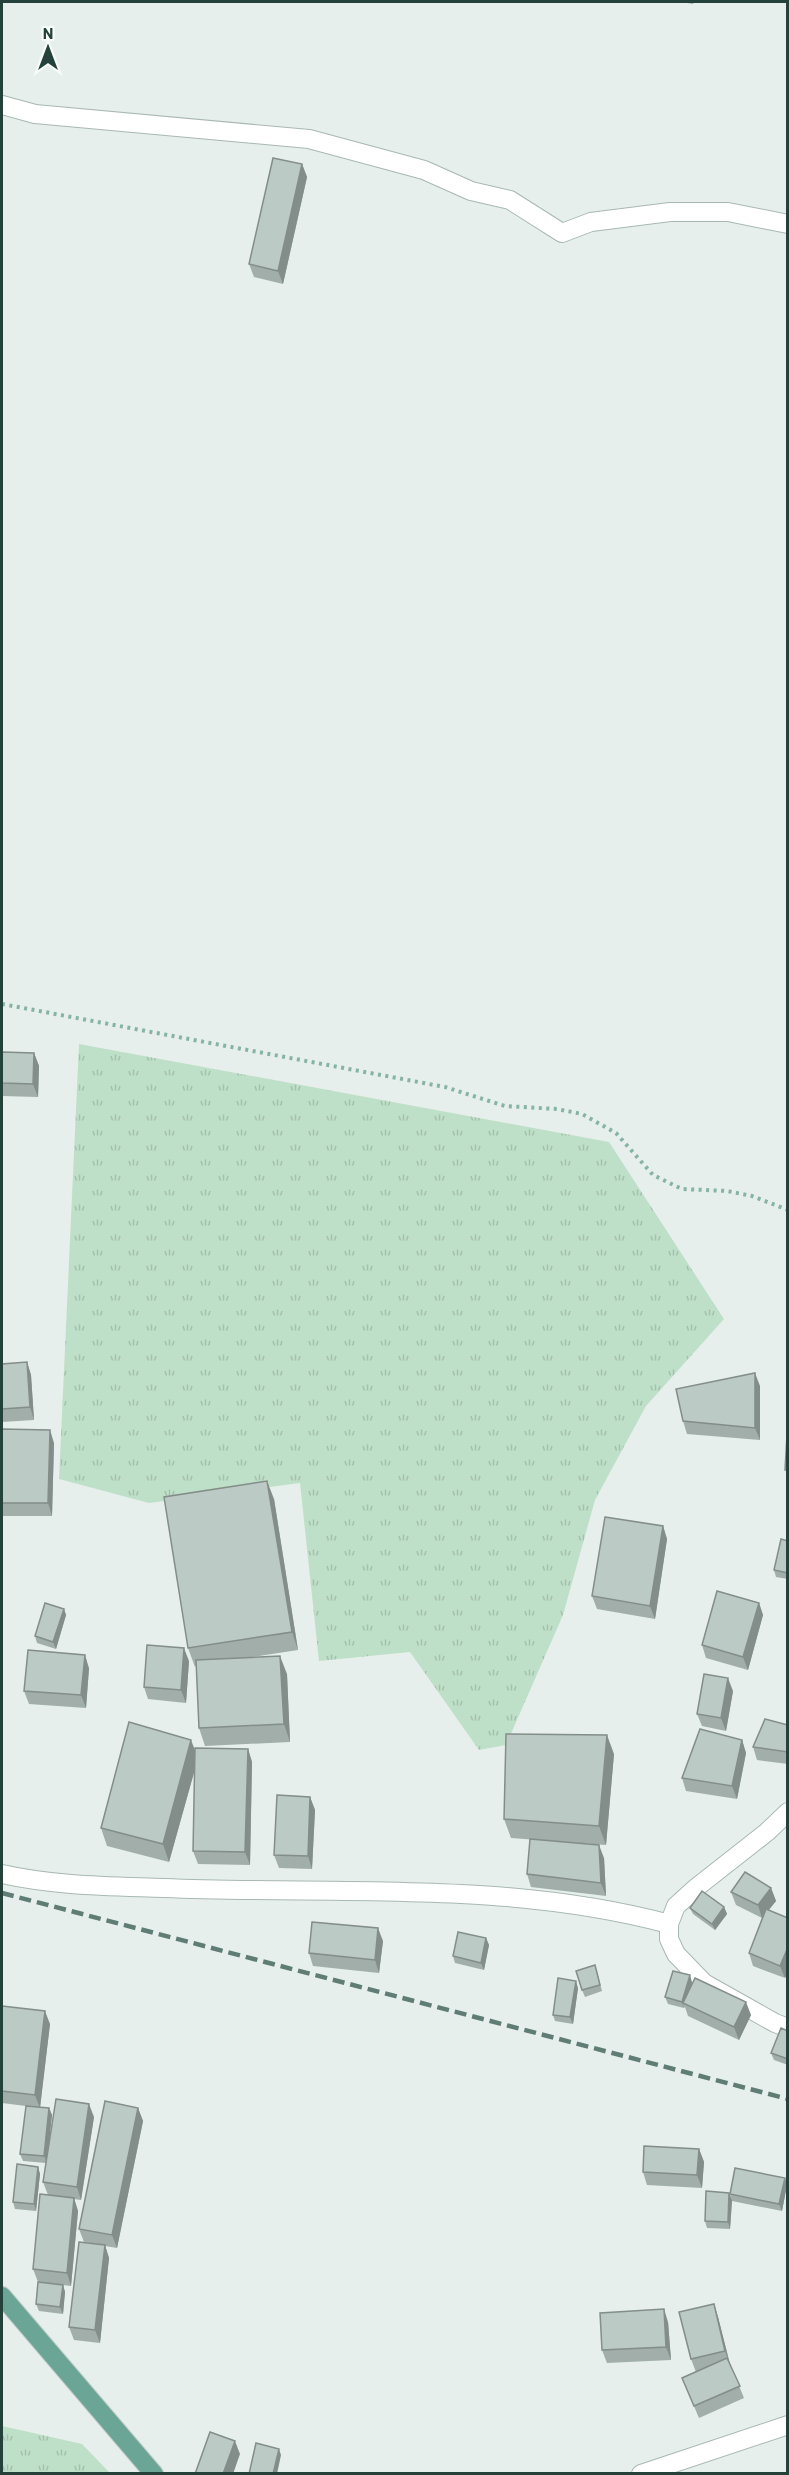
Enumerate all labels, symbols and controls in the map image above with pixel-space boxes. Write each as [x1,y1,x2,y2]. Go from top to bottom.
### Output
north arrow [18,18,78,78]
text: N [43,23,53,42]

